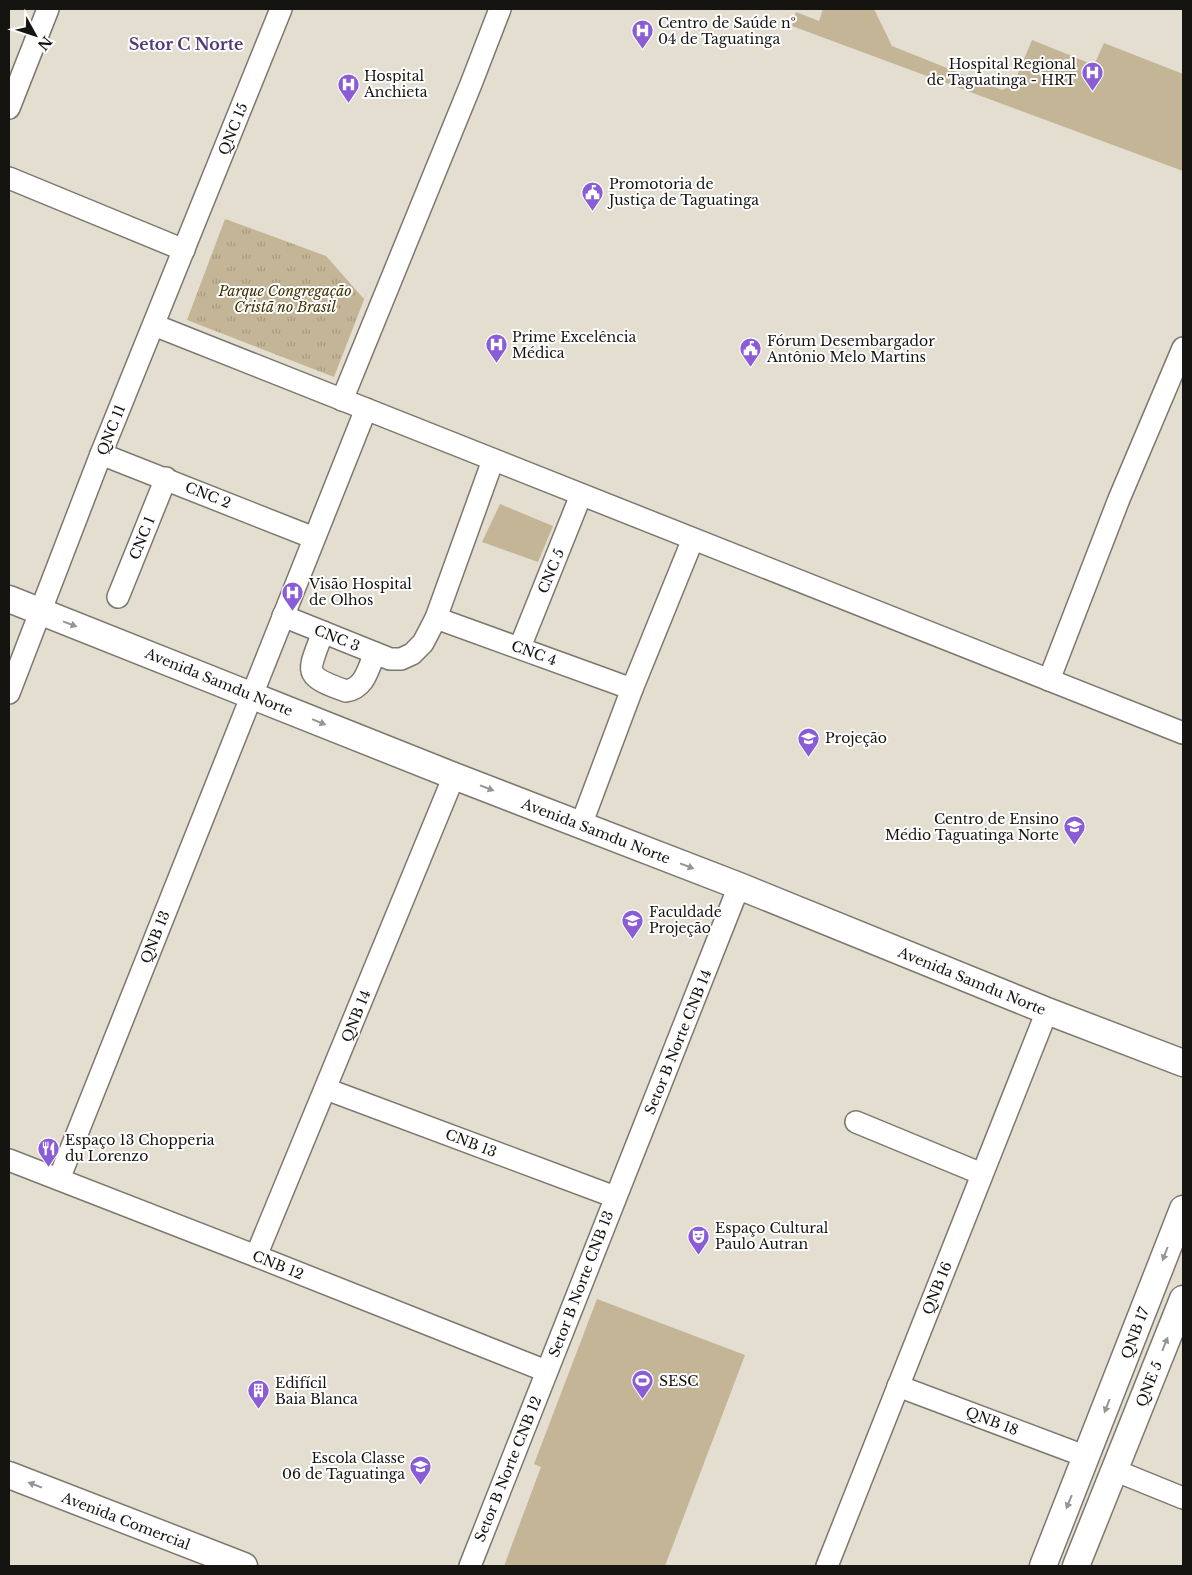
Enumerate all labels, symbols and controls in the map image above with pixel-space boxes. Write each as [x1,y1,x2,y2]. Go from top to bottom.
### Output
north arrow [10,10,60,60]
place label: Centro de Saúde nº 04 de Taguatinga [658,14,796,48]
hospital icon: Centro de Saúde nº 04 de Taguatinga [630,19,654,50]
text: N [34,33,56,54]
district label: Setor C Norte [129,34,243,54]
place label: Hospital Regional de Taguatinga - HRT [927,55,1076,89]
hospital icon: Hospital Regional de Taguatinga - HRT [1080,60,1104,91]
place label: Hospital Anchieta [363,67,428,101]
hospital icon: Hospital Anchieta [336,72,360,103]
street label: QNC 15 [214,100,252,158]
place label: Promotoria de Justiça de Taguatinga [607,175,759,209]
public building icon: Promotoria de Justiça de Taguatinga [581,180,605,211]
park label: Parque Congregação Cristã no Brasil [217,282,352,316]
place label: Prime Excelência Médica [512,328,637,362]
place label: Fórum Desembargador Antônio Melo Martins [766,332,935,366]
hospital icon: Prime Excelência Médica [484,333,508,364]
public building icon: Fórum Desembargador Antônio Melo Martins [739,337,763,368]
street label: QNC 11 [93,402,129,458]
street label: CNC 2 [183,478,233,512]
street label: CNC 1 [125,514,159,562]
street label: CNC 5 [534,546,568,596]
place label: Visão Hospital de Olhos [308,575,412,609]
hospital icon: Visão Hospital de Olhos [281,580,305,611]
one-way arrow [63,620,78,628]
street label: CNC 3 [312,621,362,655]
street label: CNC 4 [509,636,559,670]
street label: Avenida Samdu Norte [142,644,296,720]
one-way arrow [312,718,326,726]
school or university icon: Projeção [797,726,821,757]
place label: Projeção [825,729,887,747]
one-way arrow [479,785,494,792]
street label: Avenida Samdu Norte [518,794,673,868]
place label: Centro de Ensino Médio Taguatinga Norte [885,810,1059,844]
school or university icon: Centro de Ensino Médio Taguatinga Norte [1063,815,1087,846]
one-way arrow [680,862,695,870]
place label: Faculdade Projeção [649,903,722,937]
street label: QNB 13 [136,908,174,966]
school or university icon: Faculdade Projeção [621,908,645,939]
street label: Avenida Samdu Norte [895,943,1049,1019]
street label: Setor B Norte CNB 14 [641,967,715,1117]
street label: QNB 14 [337,987,375,1045]
street label: CNB 13 [443,1125,499,1161]
place label: Espaço 13 Chopperia du Lorenzo [65,1131,215,1165]
restaurant icon: Espaço 13 Chopperia du Lorenzo [37,1136,61,1167]
street label: Setor B Norte CNB 13 [545,1208,617,1360]
place label: Espaço Cultural Paulo Autran [715,1219,829,1253]
theatre icon: Espaço Cultural Paulo Autran [687,1224,711,1255]
street label: CNB 12 [250,1247,306,1283]
one-way arrow [1161,1247,1169,1262]
street label: QNB 16 [918,1259,956,1317]
street label: QNB 17 [1117,1304,1153,1361]
one-way arrow [1161,1336,1169,1351]
street label: QNE 5 [1132,1358,1166,1410]
sports icon: SESC [631,1369,655,1400]
place label: SESC [659,1372,698,1390]
place label: Edifícil Baia Blanca [275,1374,358,1408]
building icon: Edifícil Baia Blanca [247,1379,271,1410]
street label: Setor B Norte CNB 12 [471,1394,545,1544]
one-way arrow [1102,1399,1110,1413]
street label: QNB 18 [963,1403,1021,1439]
place label: Escola Classe 06 de Taguatinga [282,1449,405,1483]
school or university icon: Escola Classe 06 de Taguatinga [409,1454,433,1485]
one-way arrow [27,1481,42,1489]
street label: Avenida Comercial [58,1488,193,1554]
one-way arrow [1064,1495,1072,1509]

